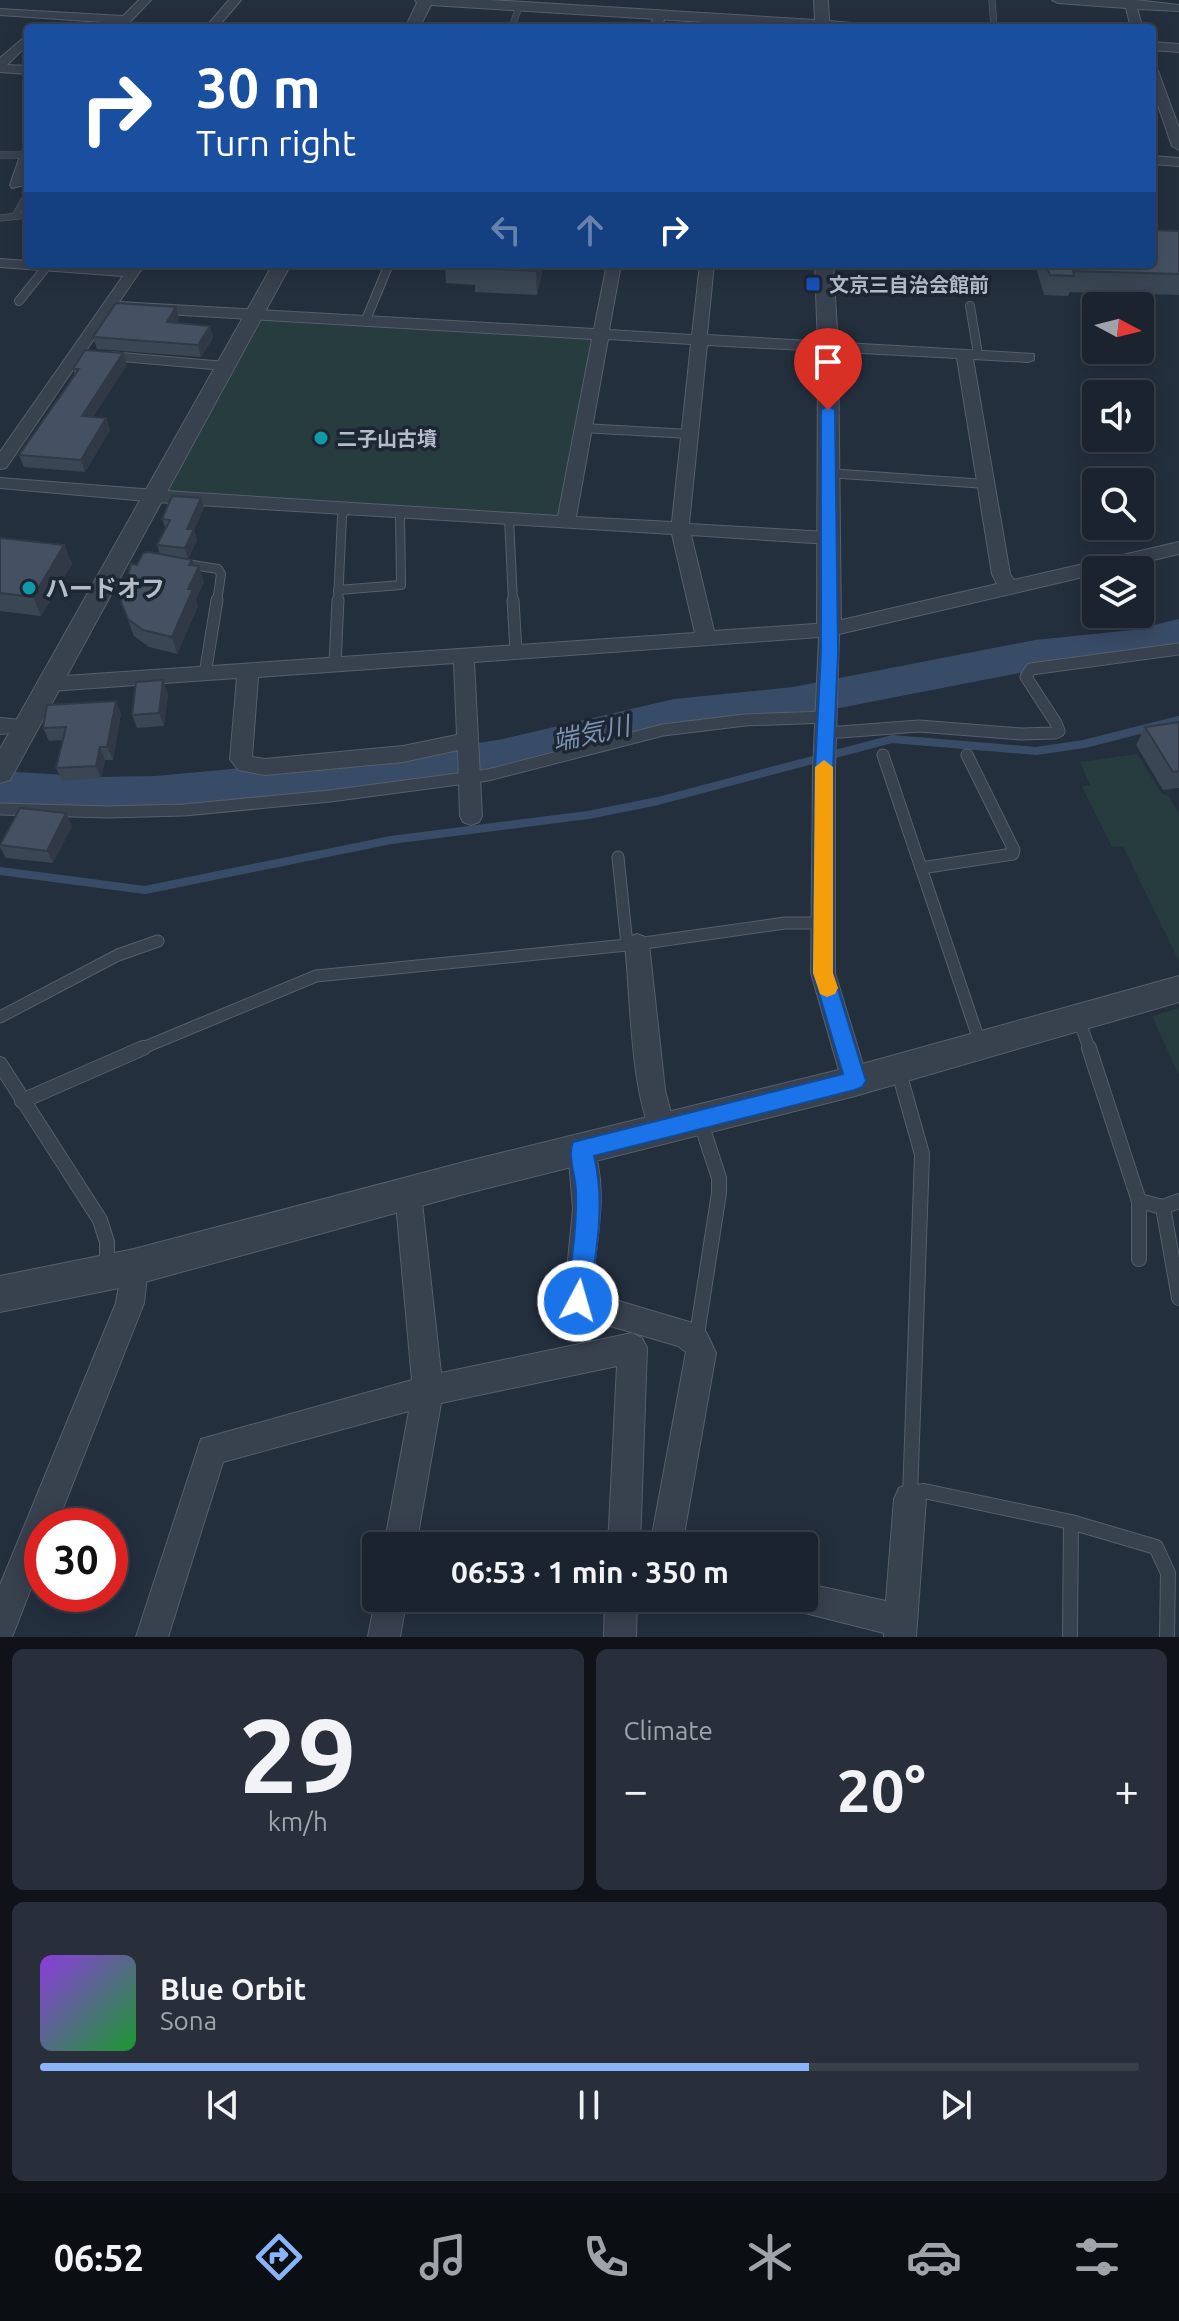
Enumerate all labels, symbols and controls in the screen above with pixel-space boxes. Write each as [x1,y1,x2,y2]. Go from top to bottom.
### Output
icon: right [64,56,168,160]
text: 30 m [196,56,321,119]
text: Turn right [196,122,356,163]
icon: left [484,208,528,252]
icon: ahead [568,208,612,252]
icon: right [652,208,696,252]
place label: 文京三自治会館前 [829,273,989,296]
marker: 文京三自治会館前 [804,275,822,293]
north arrow [1082,292,1154,364]
map controls [1082,292,1154,628]
pin [794,328,862,410]
icon: arrive [806,340,850,384]
button: sound [1082,380,1154,452]
place label: 二子山古墳 [337,427,437,450]
marker: 二子山古墳 [312,429,330,447]
button: search [1082,468,1154,540]
button: layers [1082,556,1154,628]
place label: ハードオフ [45,575,165,602]
marker: ハードオフ [20,579,38,597]
water label: 端気川 [550,710,635,755]
position arrow [536,1259,620,1343]
speed limit sign: 30 [24,1508,128,1612]
text: 06:53 · 1 min · 350 m [451,1555,729,1589]
text: 29 [239,1696,356,1813]
text: Climate [624,1716,713,1745]
text: 20° [837,1756,926,1823]
text: − [624,1765,648,1814]
text: + [1114,1765,1139,1814]
text: km/h [268,1807,328,1836]
text: Blue Orbit [160,1972,306,2006]
text: Sona [160,2006,217,2035]
icon: previous [201,2083,245,2127]
icon: pause [567,2083,611,2127]
icon: next [934,2083,978,2127]
icon: directions [251,2229,307,2285]
icon: music [415,2229,471,2285]
icon: phone [578,2229,634,2285]
icon: climate [742,2229,798,2285]
icon: car [906,2229,962,2285]
icon: filters [1069,2229,1125,2285]
text: 06:52 [54,2237,144,2278]

